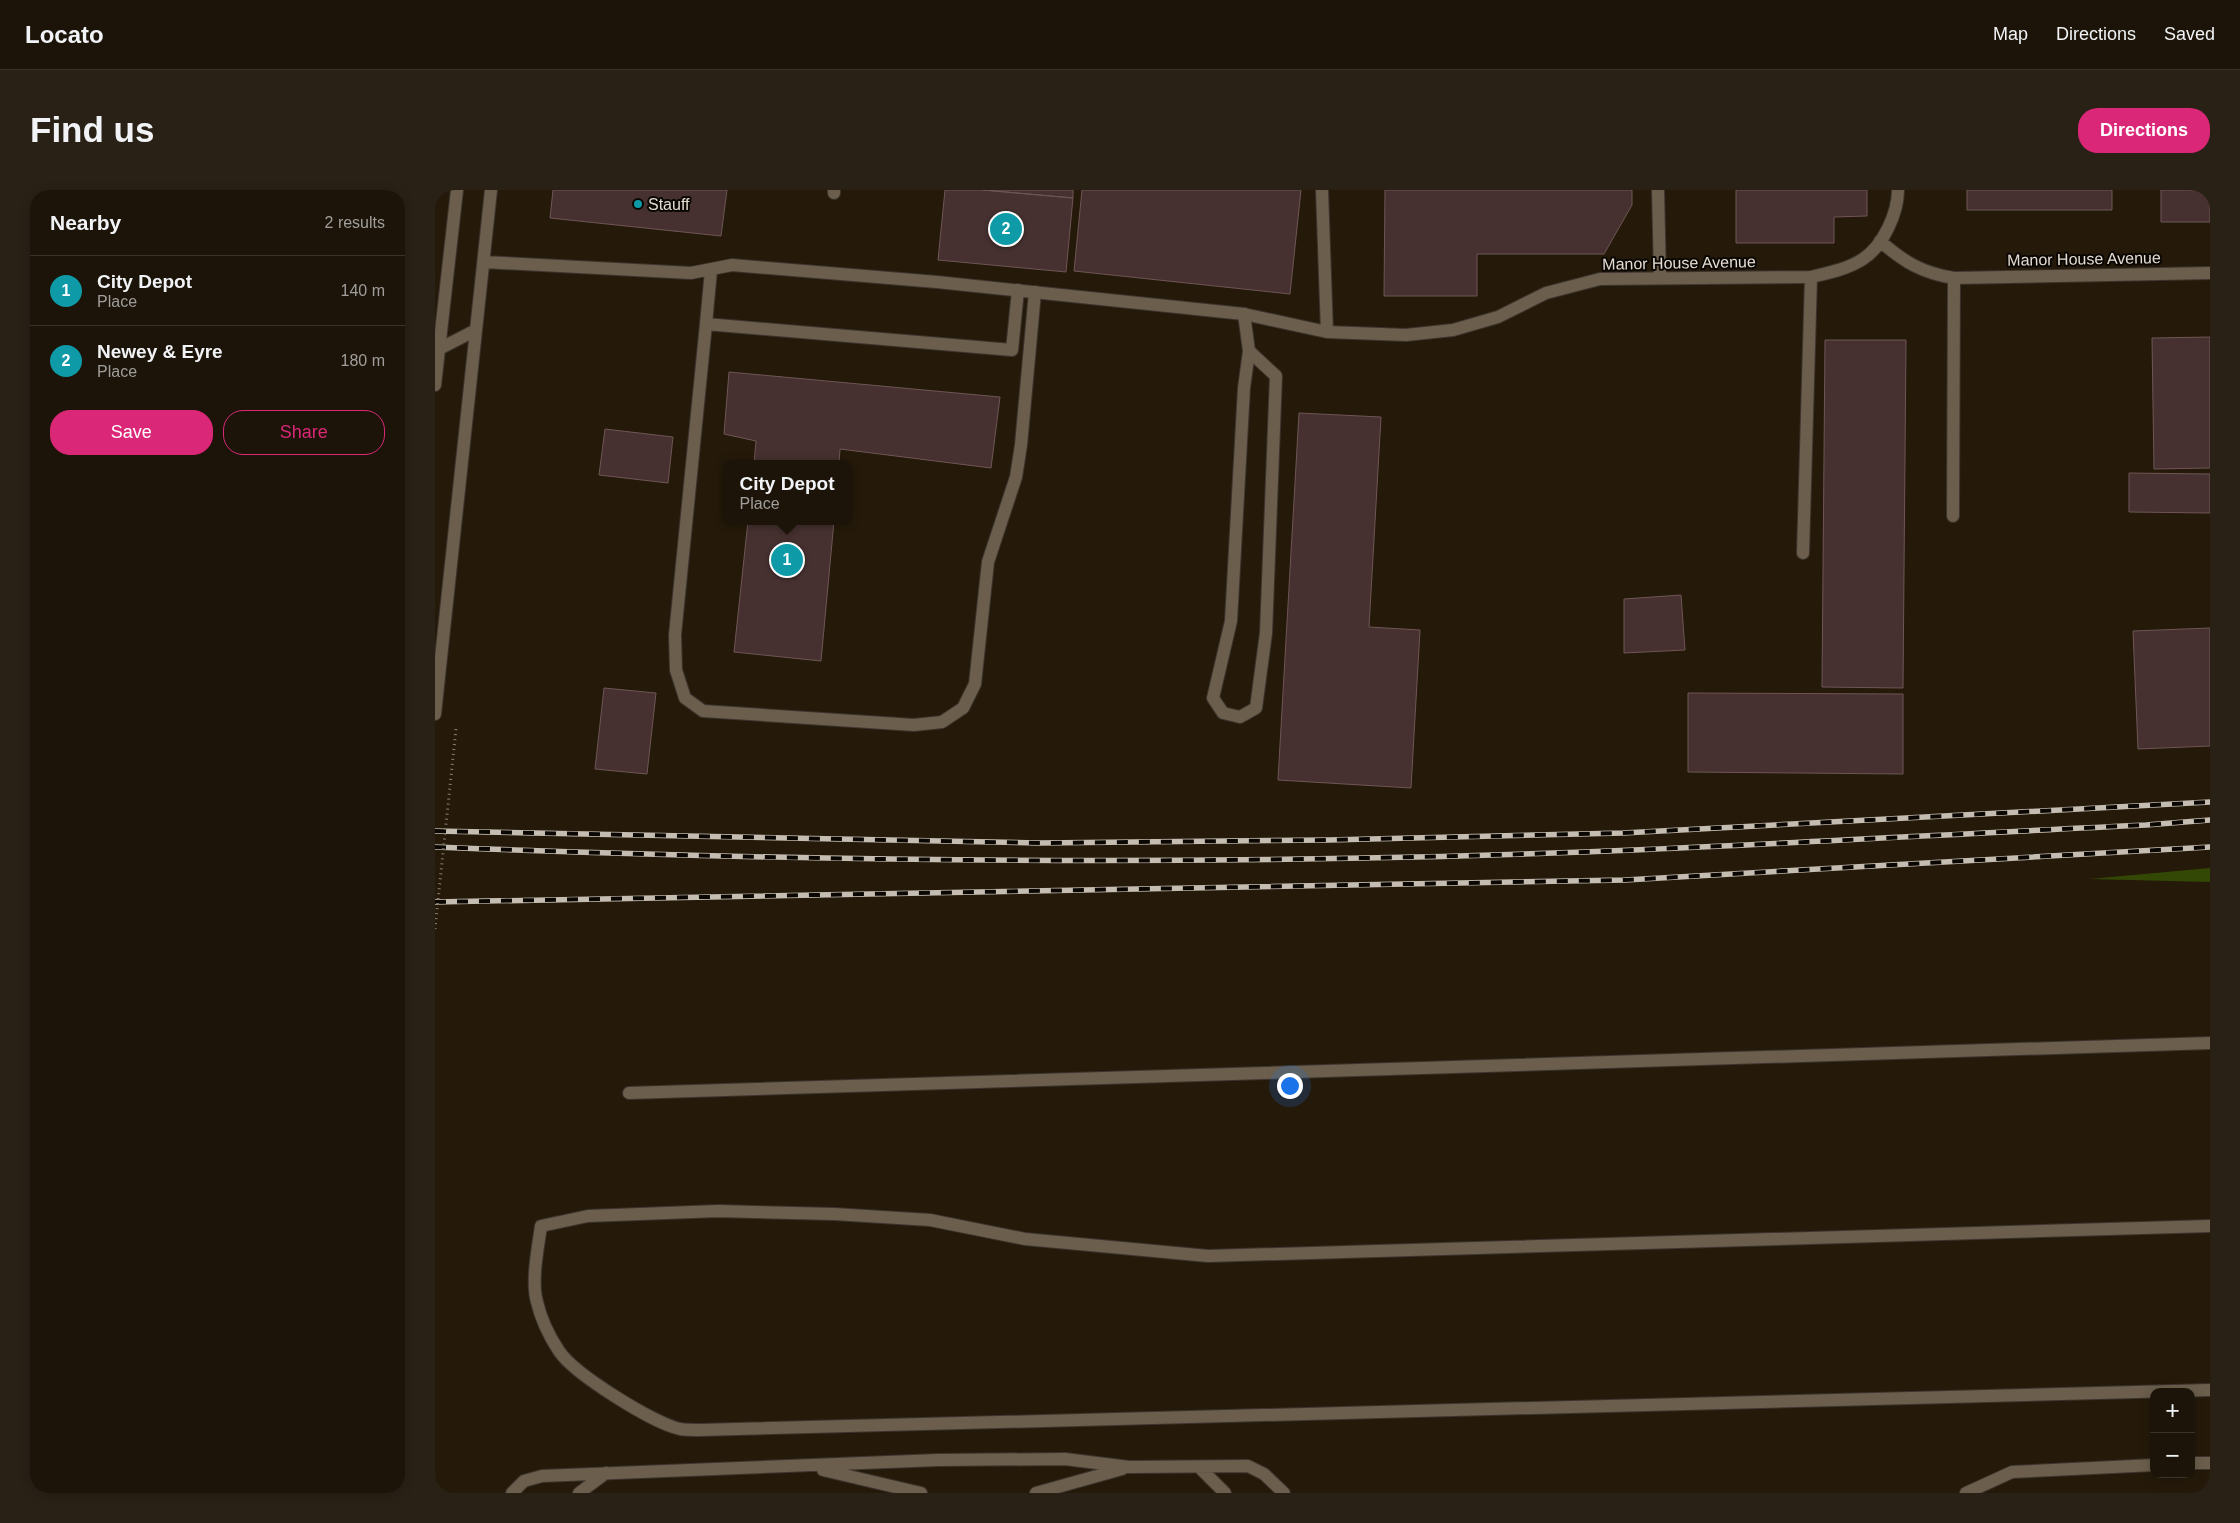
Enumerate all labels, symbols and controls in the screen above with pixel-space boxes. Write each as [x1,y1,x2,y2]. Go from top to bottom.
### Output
text: Locato [25,21,104,48]
text: Map [1993,24,2028,44]
text: Directions [2056,24,2136,44]
text: Saved [2164,24,2215,44]
button: Directions [2078,108,2210,153]
text: Find us [30,110,154,149]
place label: Stauff [648,196,690,213]
marker: Stauff [632,198,644,210]
pin: 2 [990,210,1022,248]
text: Nearby [50,211,121,234]
text: 2 results [325,214,385,231]
street label: Manor House Avenue [2007,249,2161,269]
street label: Manor House Avenue [1602,253,1756,273]
text: City Depot [97,271,192,292]
text: 1 [62,282,70,299]
text: 140 m [341,282,385,299]
text: Place [97,293,137,310]
text: Newey & Eyre [97,341,223,362]
text: 2 [62,352,70,369]
text: 180 m [341,352,385,369]
text: Place [97,363,137,380]
button: Save [50,410,213,455]
button: Share [223,410,385,455]
popup [722,460,852,525]
text: City Depot [740,473,835,494]
text: Place [740,495,780,512]
pin: 1 [771,541,803,579]
your location [1277,1073,1303,1099]
map controls [2150,1388,2195,1478]
button: + [2150,1388,2195,1433]
button: − [2150,1433,2195,1478]

